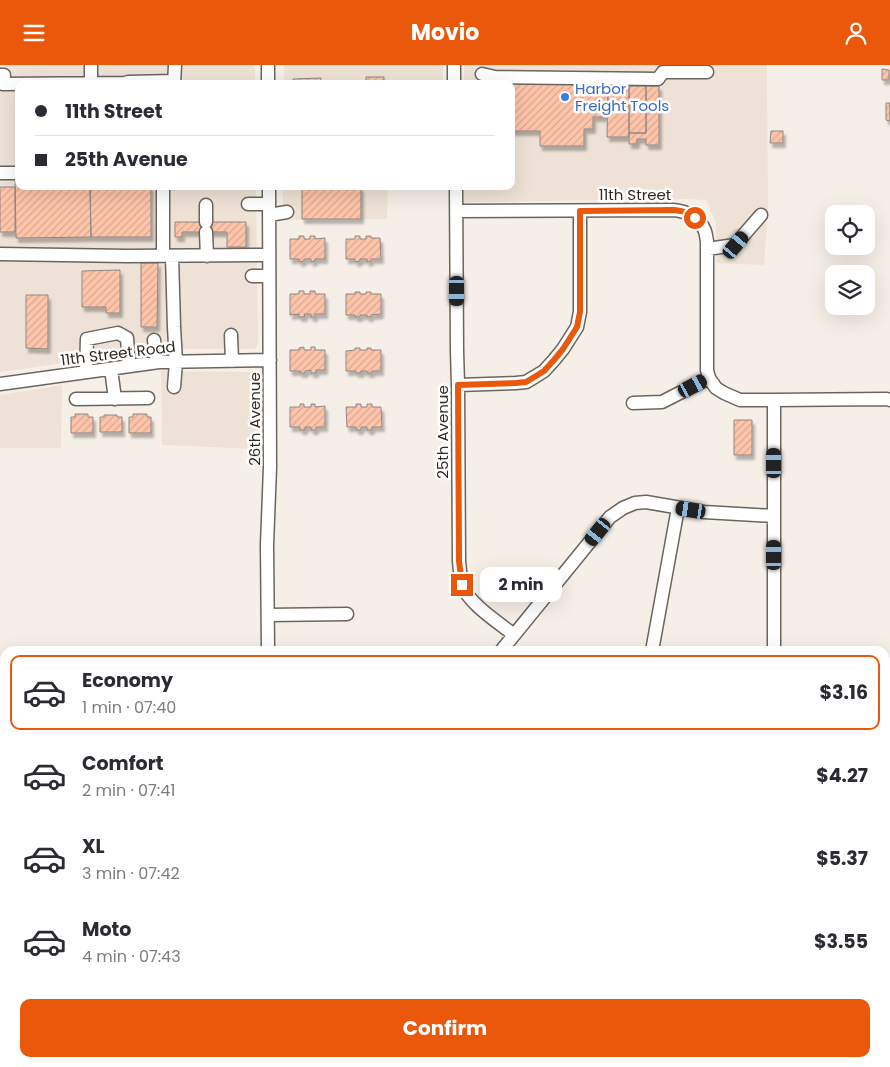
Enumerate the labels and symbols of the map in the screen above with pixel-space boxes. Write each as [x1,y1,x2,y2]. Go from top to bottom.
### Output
place label: Harbor Freight Tools [575,78,669,116]
marker: Harbor Freight Tools [559,91,571,103]
street label: 11th Street [599,184,671,205]
route start [684,207,706,229]
car [720,229,751,261]
car [449,276,464,306]
street label: 11th Street Road [59,336,177,370]
street label: 26th Avenue [244,372,265,466]
car [676,372,709,400]
street label: 25th Avenue [432,385,453,479]
car [766,448,781,478]
car [675,500,706,520]
car [582,516,613,548]
car [766,540,781,570]
callout: 2 min [480,567,562,603]
route end [451,574,473,596]

